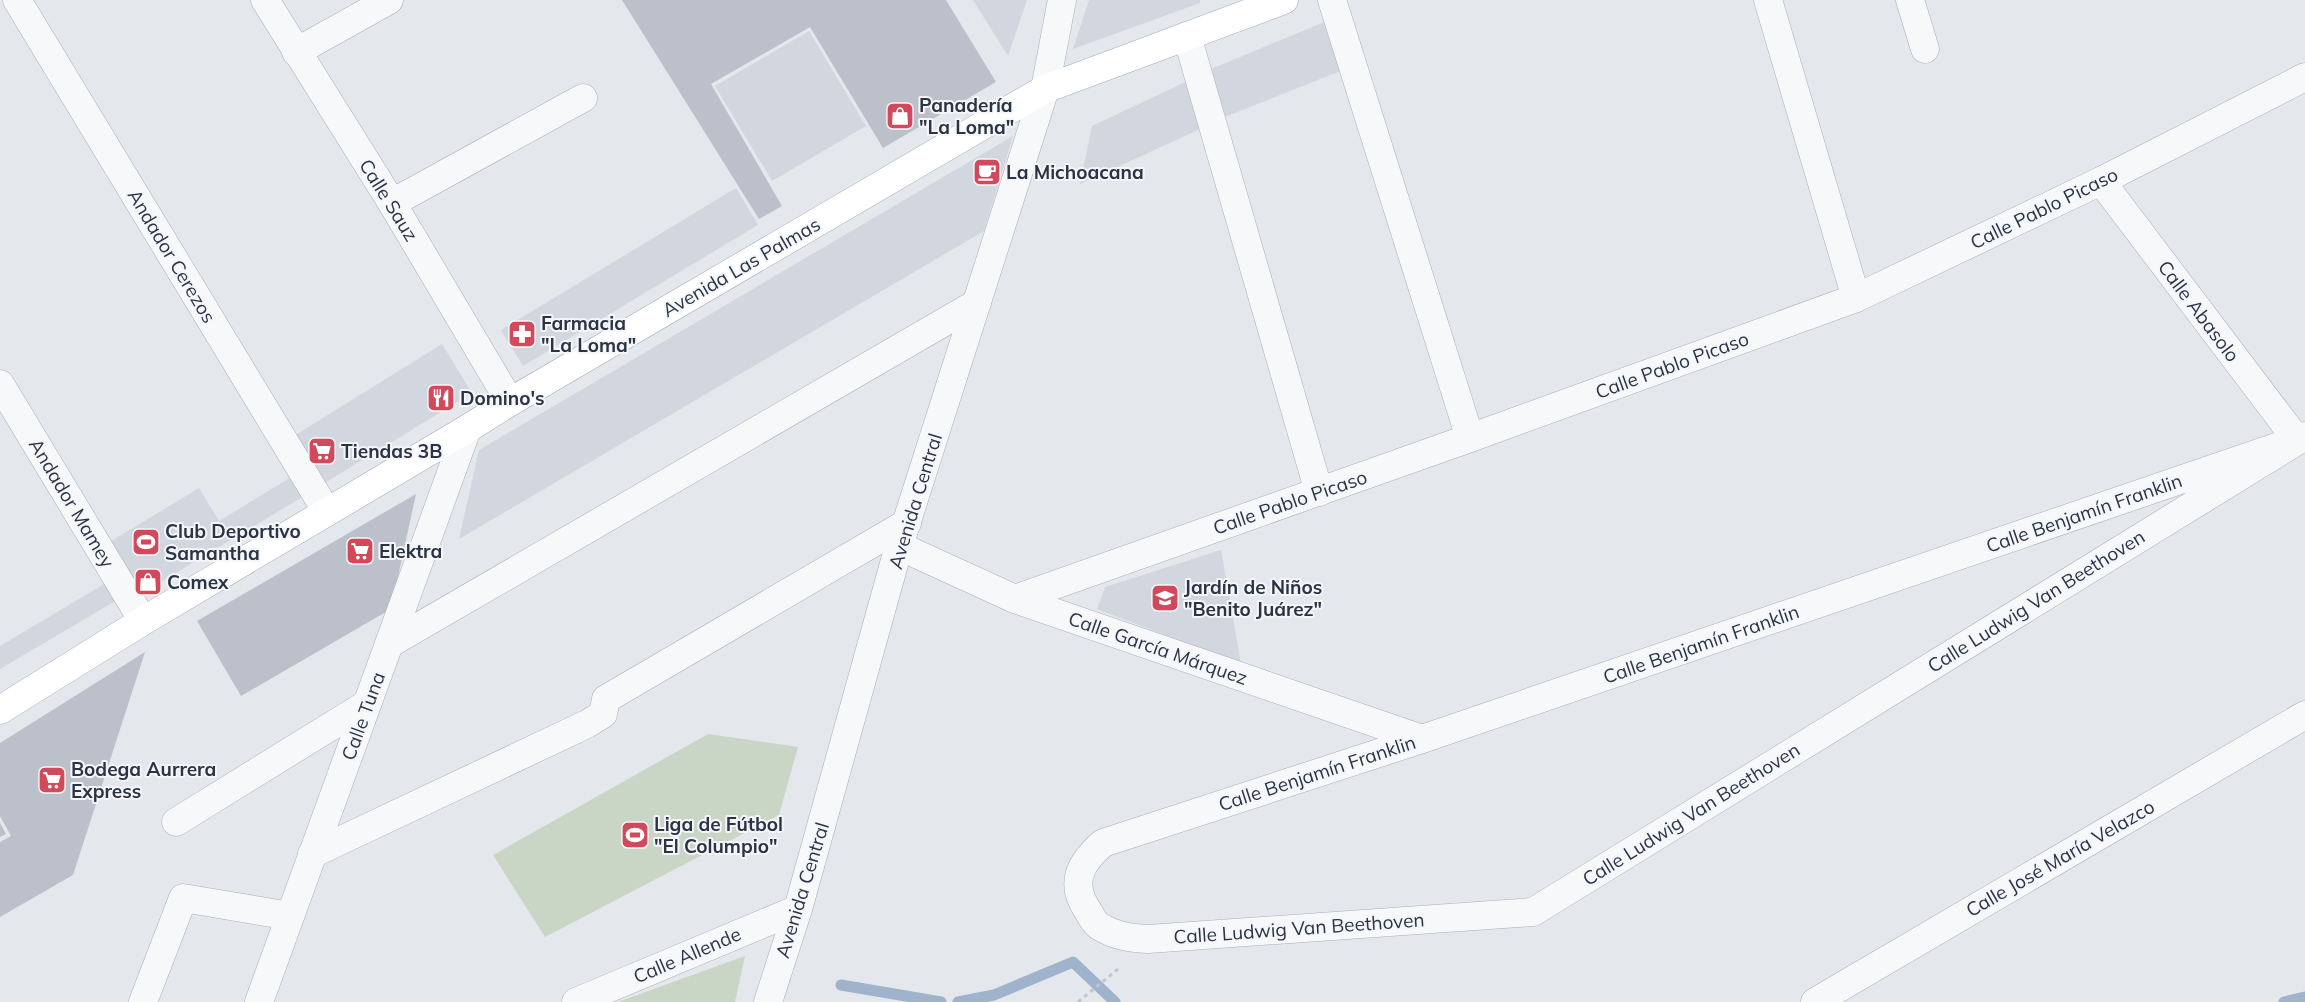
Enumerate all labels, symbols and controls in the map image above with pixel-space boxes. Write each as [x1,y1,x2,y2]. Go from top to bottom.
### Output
place label: Panadería "La Loma" [919,93,1014,139]
shop icon: Panadería "La Loma" [885,101,915,131]
street label: Calle Sauz [354,154,424,246]
cafe icon: La Michoacana [972,157,1002,187]
place label: La Michoacana [1006,160,1144,184]
street label: Calle Pablo Picaso [1966,162,2122,254]
street label: Andador Cerezos [123,185,221,327]
street label: Avenida Las Palmas [658,212,824,322]
street label: Calle Abasolo [2153,256,2245,366]
place label: Farmacia "La Loma" [541,311,636,357]
pharmacy icon: Farmacia "La Loma" [507,319,537,349]
street label: Calle Pablo Picaso [1592,326,1752,404]
restaurant icon: Domino's [426,383,456,413]
place label: Domino's [460,386,545,410]
street label: Avenida Central [883,430,947,572]
street label: Andador Mamey [24,434,120,572]
supermarket icon: Tiendas 3B [307,436,337,466]
place label: Tiendas 3B [341,439,442,463]
street label: Calle Pablo Picaso [1210,464,1370,540]
street label: Calle Benjamín Franklin [1983,468,2185,558]
place label: Club Deportivo Samantha [165,519,301,565]
street label: Calle Ludwig Van Beethoven [1923,524,2149,678]
sports icon: Club Deportivo Samantha [131,527,161,557]
supermarket icon: Elektra [345,536,375,566]
place label: Elektra [379,539,442,563]
shop icon: Comex [133,567,163,597]
place label: Comex [167,570,229,594]
place label: Jardín de Niños "Benito Juárez" [1184,575,1322,621]
school or university icon: Jardín de Niños "Benito Juárez" [1150,583,1180,613]
street label: Calle Benjamín Franklin [1600,599,1802,689]
street label: Calle García Márquez [1065,606,1251,690]
street label: Calle Tuna [336,669,390,763]
street label: Calle Benjamín Franklin [1215,730,1419,816]
street label: Calle Ludwig Van Beethoven [1578,737,1804,891]
place label: Bodega Aurrera Express [71,757,216,803]
supermarket icon: Bodega Aurrera Express [37,765,67,795]
street label: Calle José María Velazco [1961,794,2159,922]
place label: Liga de Fútbol "El Columpio" [654,812,783,858]
street label: Avenida Central [770,819,834,961]
sports icon: Liga de Fútbol "El Columpio" [620,820,650,850]
street label: Calle Ludwig Van Beethoven [1173,907,1425,949]
street label: Calle Allende [630,922,744,988]

